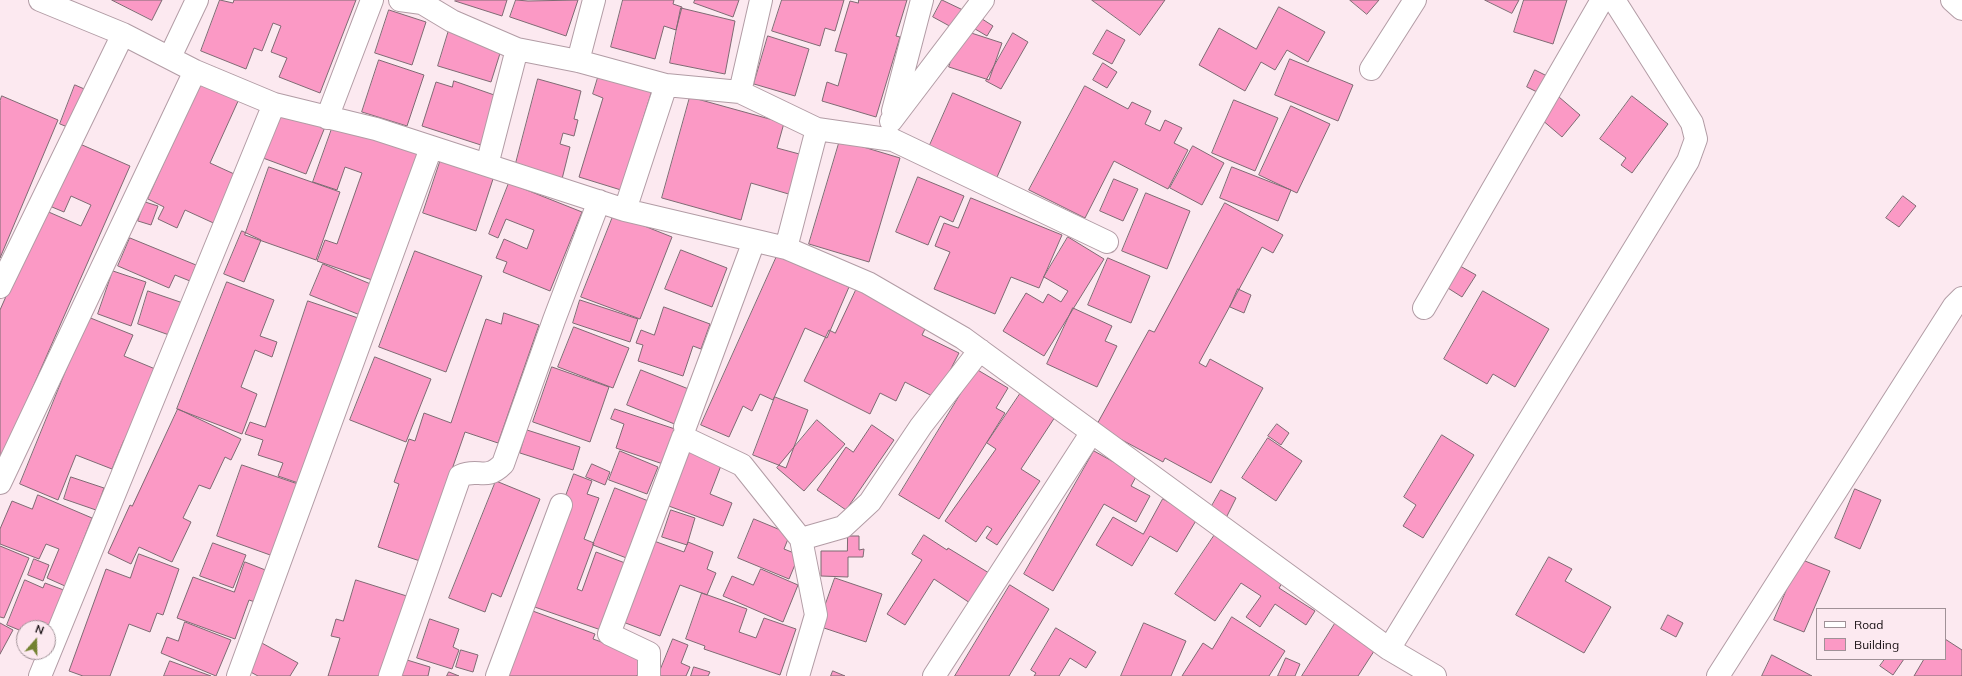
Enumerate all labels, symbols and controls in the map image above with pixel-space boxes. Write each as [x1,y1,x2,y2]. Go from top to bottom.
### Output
legend [1816,608,1946,660]
text: Road [1854,617,1883,632]
north arrow [16,620,56,660]
text: N [33,622,46,638]
text: Building [1854,637,1899,652]

